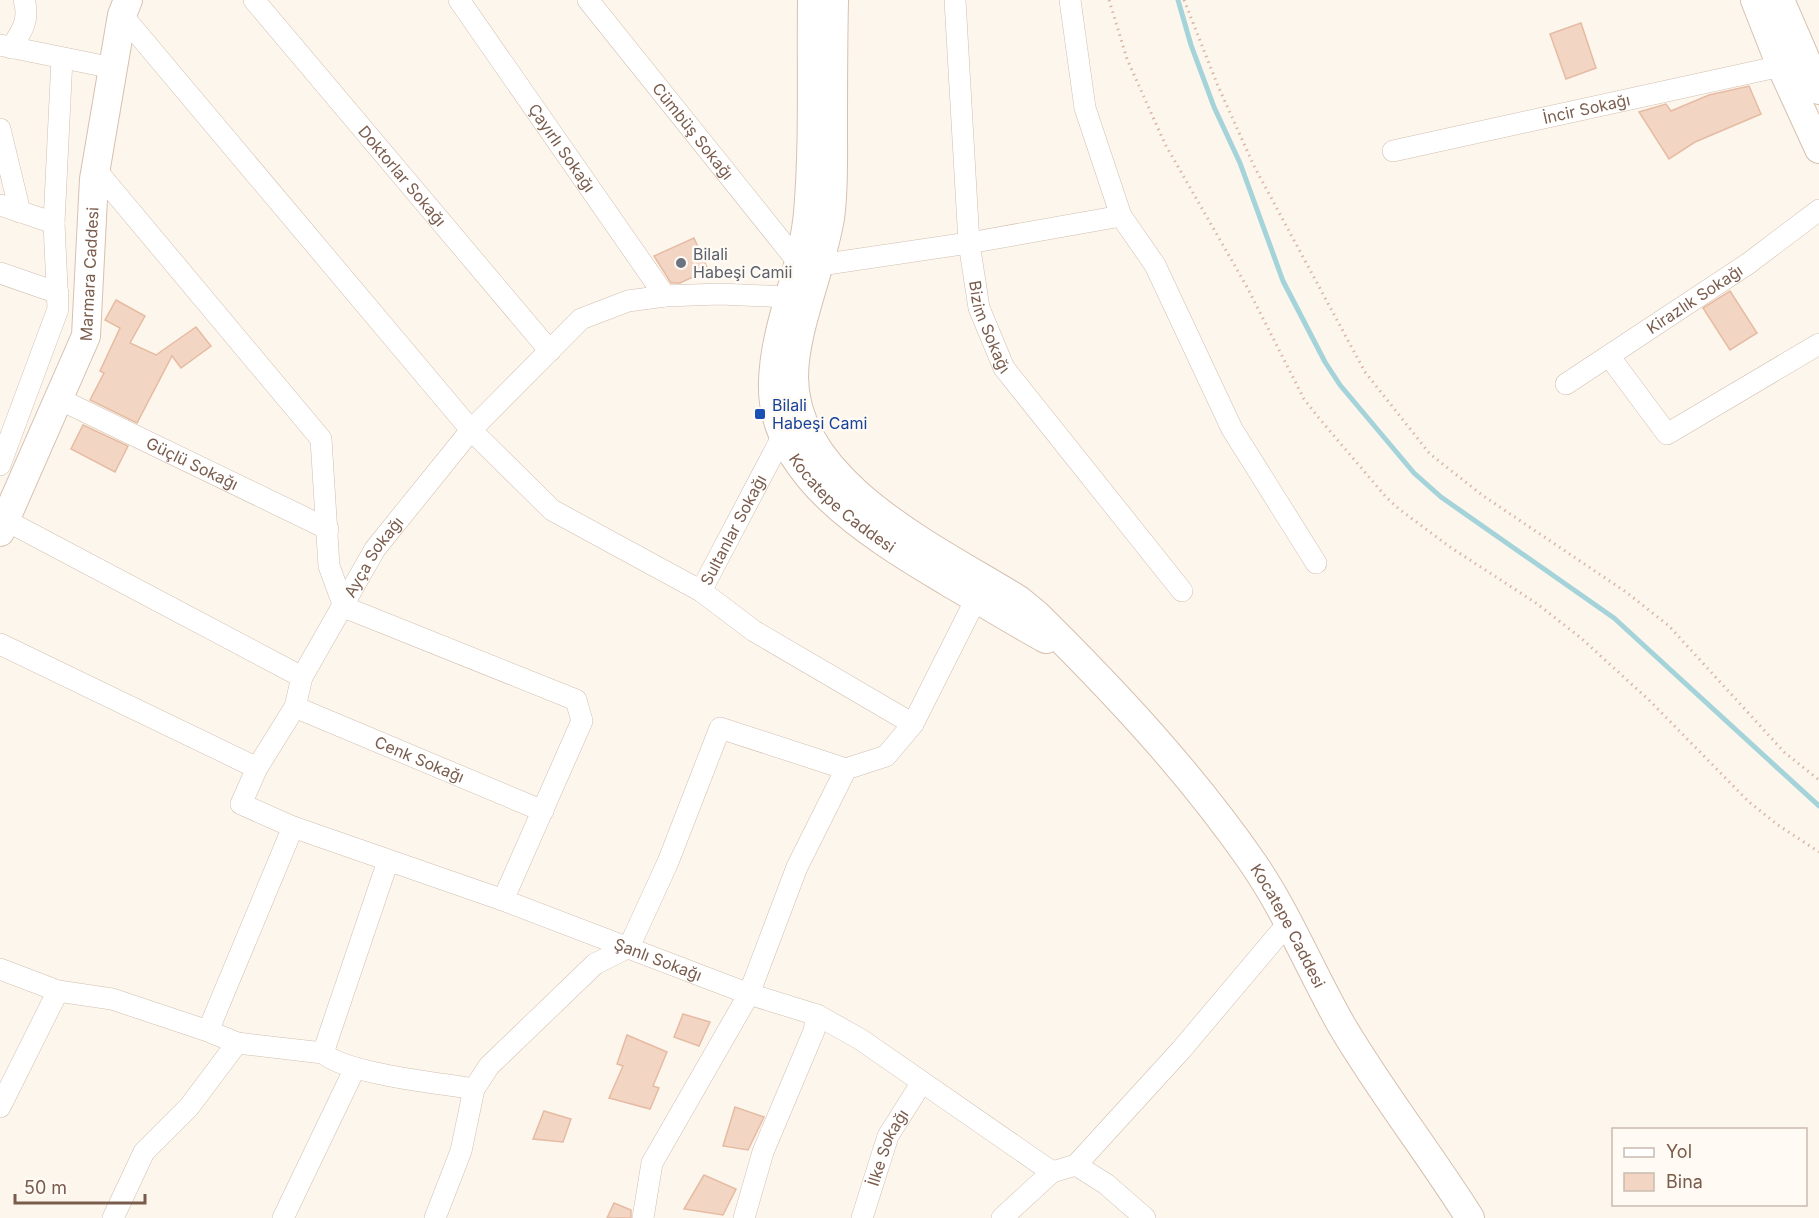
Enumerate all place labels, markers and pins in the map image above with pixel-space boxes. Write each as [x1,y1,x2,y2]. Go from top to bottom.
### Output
place label: Bilali Habeşi Camii [693,244,792,282]
marker: Bilali Habeşi Camii [674,256,688,270]
place label: Bilali Habeşi Cami [772,395,867,433]
marker: Bilali Habeşi Cami [753,407,767,421]

